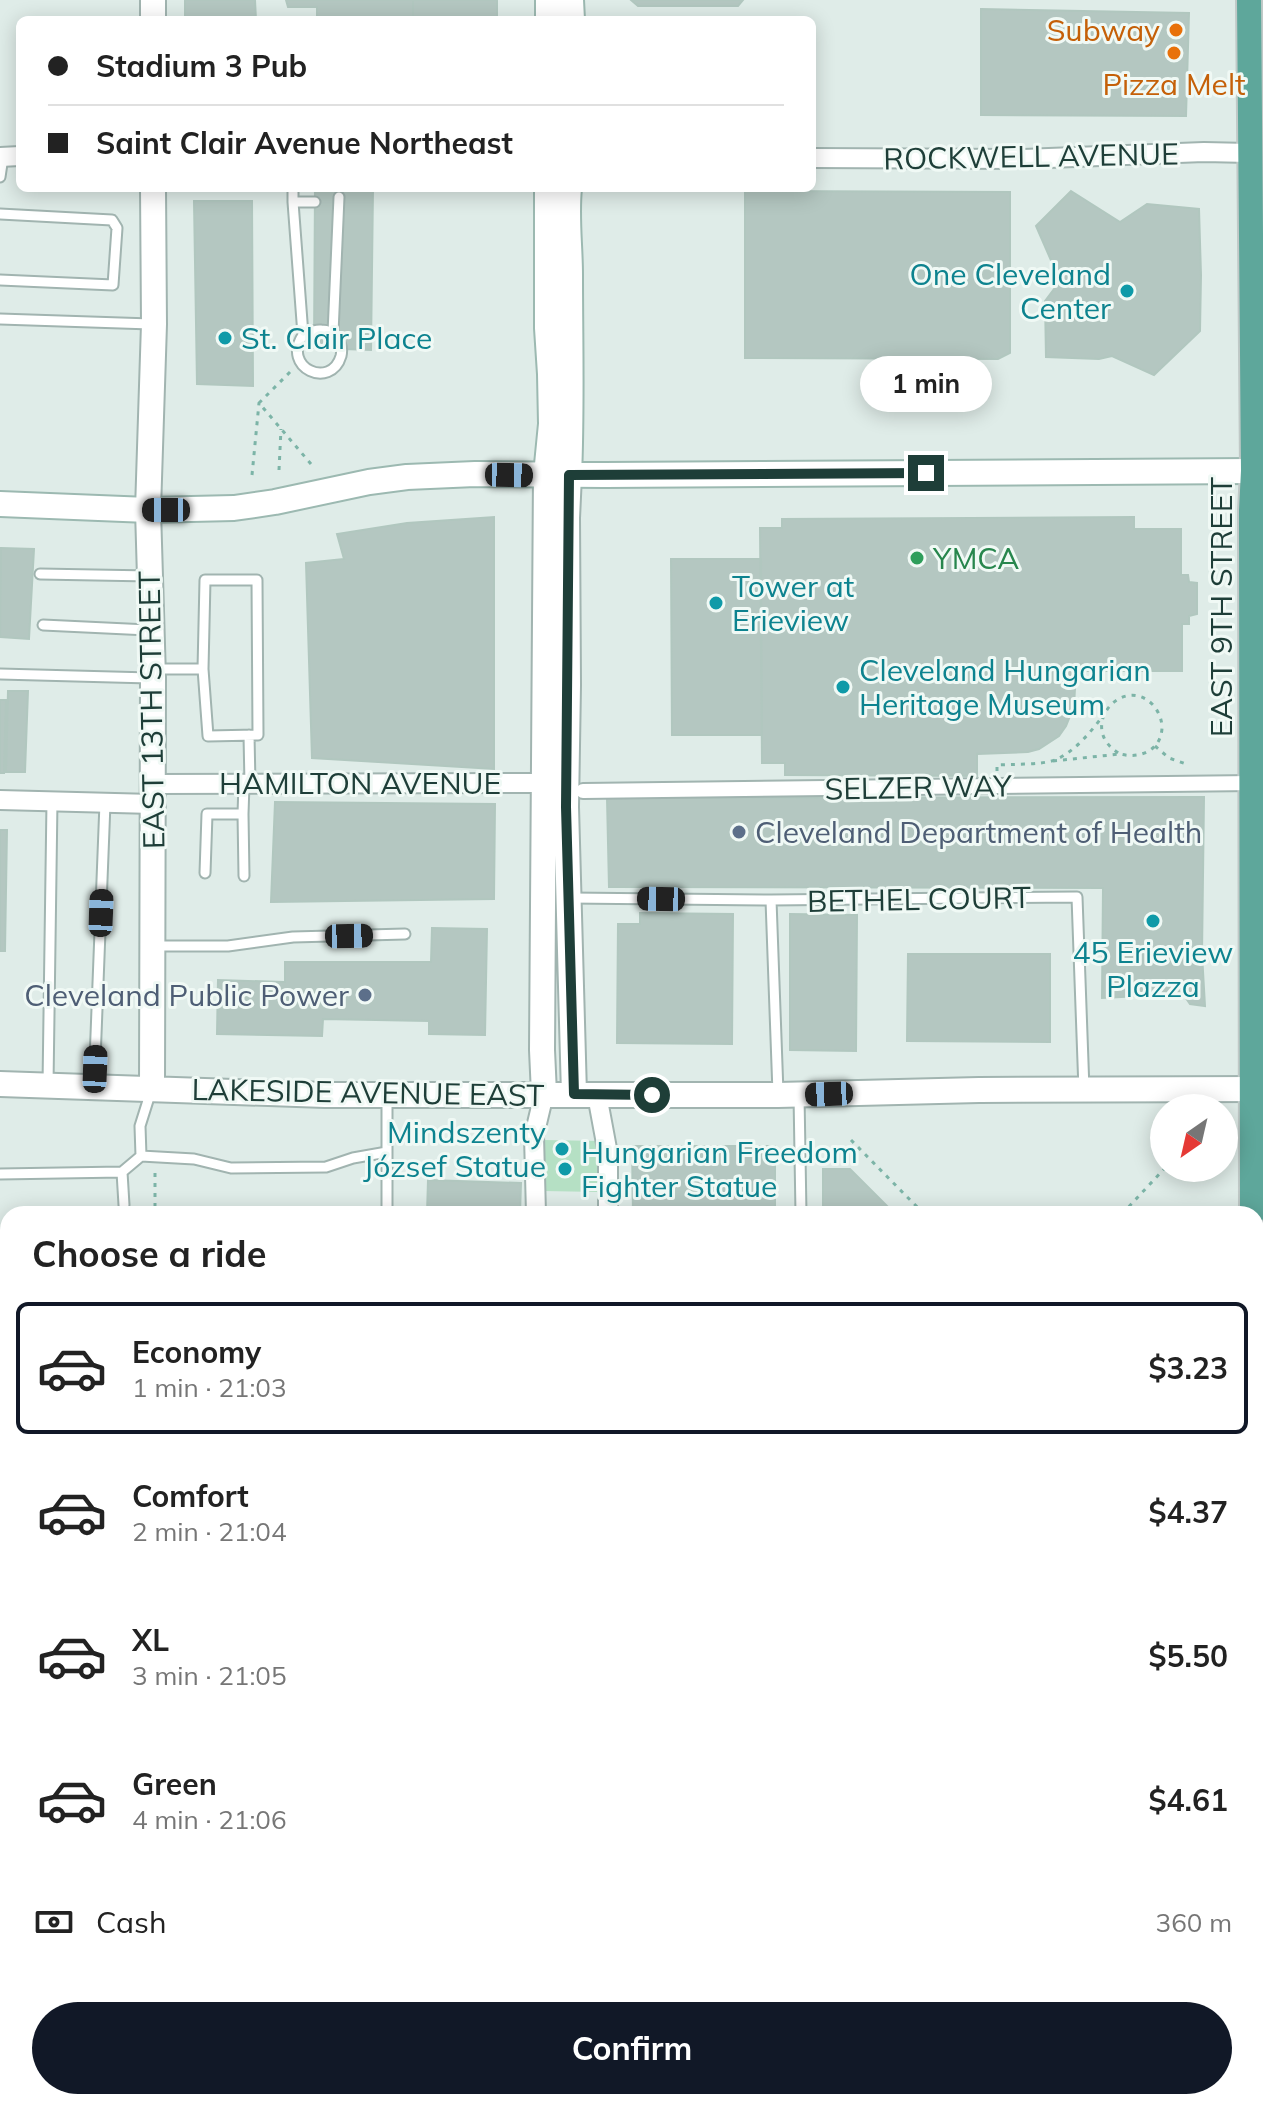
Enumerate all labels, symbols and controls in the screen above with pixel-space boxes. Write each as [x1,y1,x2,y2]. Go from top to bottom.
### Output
place label: Subway [1047,11,1160,49]
marker: Subway [1167,21,1185,39]
marker: Pizza Melt [1165,44,1183,62]
text: Stadium 3 Pub [96,47,307,85]
place label: Pizza Melt [1102,65,1246,103]
text: Saint Clair Avenue Northeast [96,124,513,162]
street label: ROCKWELL AVENUE [883,134,1179,178]
place label: One Cleveland Center [910,255,1111,327]
marker: One Cleveland Center [1118,282,1136,300]
place label: St. Clair Place [241,319,432,357]
marker: St. Clair Place [216,329,234,347]
callout: 1 min [860,357,992,413]
text: 1 min [892,367,960,400]
route end [908,455,944,491]
car [485,463,533,487]
street label: EAST 9TH STREET [1202,477,1240,737]
car [142,498,190,522]
place label: YMCA [932,539,1019,577]
marker: YMCA [908,549,926,567]
place label: Tower at Erieview [732,567,854,639]
street label: EAST 13TH STREET [130,571,172,849]
marker: Tower at Erieview [707,594,725,612]
place label: Cleveland Hungarian Heritage Museum [859,651,1151,723]
marker: Cleveland Hungarian Heritage Museum [834,678,852,696]
street label: HAMILTON AVENUE [219,764,501,802]
street label: SELZER WAY [824,766,1013,808]
place label: Cleveland Department of Health [755,813,1202,851]
marker: Cleveland Department of Health [730,823,748,841]
street label: BETHEL COURT [807,878,1031,920]
car [637,887,685,911]
car [88,889,114,937]
marker: 45 Erieview Plazza [1144,912,1162,930]
car [325,924,373,948]
place label: 45 Erieview Plazza [1073,933,1233,1005]
place label: Cleveland Public Power [24,976,349,1014]
marker: Cleveland Public Power [356,986,374,1004]
car [82,1045,108,1093]
street label: LAKESIDE AVENUE EAST [191,1070,545,1114]
route start [634,1077,670,1113]
car [805,1081,853,1107]
north arrow [1150,1094,1238,1182]
map controls [1150,1094,1238,1182]
place label: Mindszenty József Statue [363,1113,546,1185]
place label: Hungarian Freedom Fighter Statue [581,1133,858,1205]
marker: Mindszenty József Statue [553,1140,571,1158]
marker: Hungarian Freedom Fighter Statue [556,1160,574,1178]
text: Choose a ride [32,1231,266,1276]
icon: car [36,1332,108,1404]
text: Economy [132,1333,261,1371]
text: $3.23 [1149,1349,1228,1387]
text: 1 min · 21:03 [132,1371,287,1404]
icon: car [36,1476,108,1548]
text: Comfort [132,1477,249,1515]
text: $4.37 [1149,1493,1228,1531]
text: 2 min · 21:04 [132,1515,287,1548]
icon: car [36,1620,108,1692]
text: XL [132,1621,169,1659]
text: $5.50 [1149,1637,1228,1675]
text: 3 min · 21:05 [132,1659,287,1692]
icon: car [36,1764,108,1836]
text: Green [132,1765,217,1803]
text: $4.61 [1149,1781,1228,1819]
text: 4 min · 21:06 [132,1803,287,1836]
icon: cash [32,1900,76,1944]
text: Cash [96,1903,167,1941]
text: 360 m [1156,1906,1232,1939]
button: Confirm [32,2002,1232,2094]

